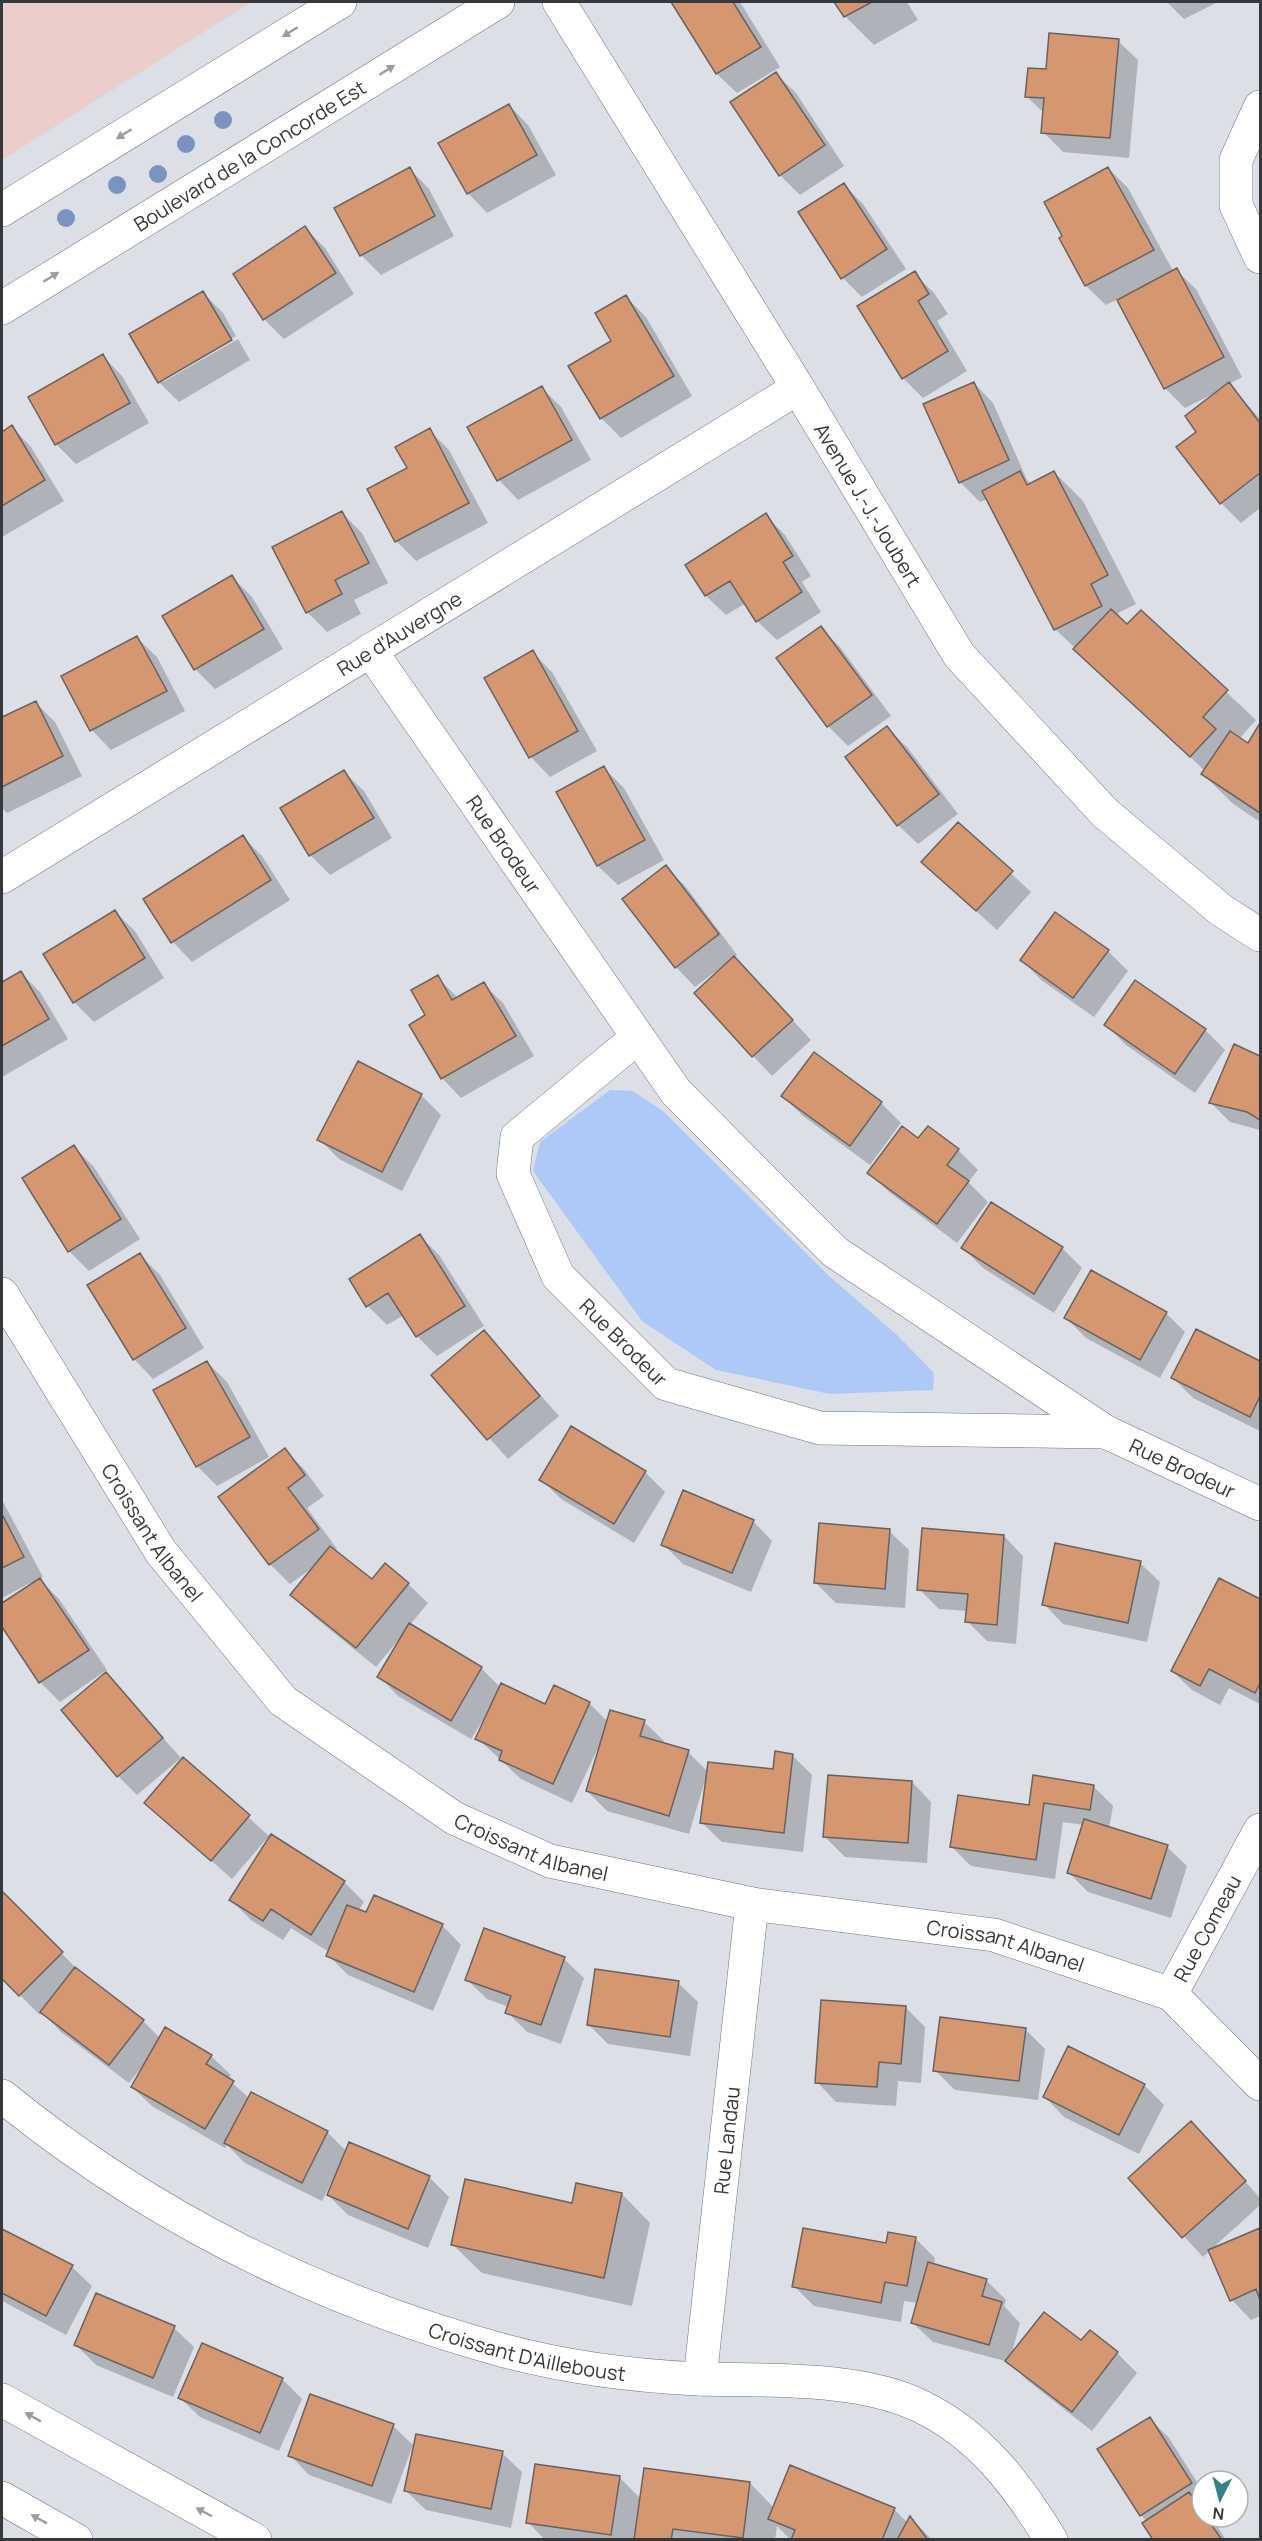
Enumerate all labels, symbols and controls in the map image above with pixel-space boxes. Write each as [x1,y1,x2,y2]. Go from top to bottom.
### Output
one-way arrow [282,27,298,38]
one-way arrow [379,65,395,76]
street label: Boulevard de la Concorde Est [129,73,371,237]
one-way arrow [116,129,132,140]
one-way arrow [43,272,59,283]
street label: Avenue J.-J.-Joubert [808,418,928,591]
street label: Rue d'Auvergne [331,584,467,682]
street label: Rue Brodeur [461,789,548,899]
street label: Rue Brodeur [574,1292,674,1392]
street label: Rue Brodeur [1125,1431,1240,1504]
street label: Croissant Albanel [96,1458,210,1607]
street label: Croissant Albanel [450,1806,611,1887]
street label: Rue Comeau [1167,1870,1247,1986]
street label: Croissant Albanel [925,1913,1088,1978]
street label: Rue Landau [707,2085,745,2196]
street label: Croissant D'Ailleboust [425,2315,627,2387]
one-way arrow [24,2412,41,2422]
north arrow [1190,2469,1250,2529]
text: N [1212,2502,1225,2525]
one-way arrow [195,2507,212,2517]
one-way arrow [30,2514,47,2524]

